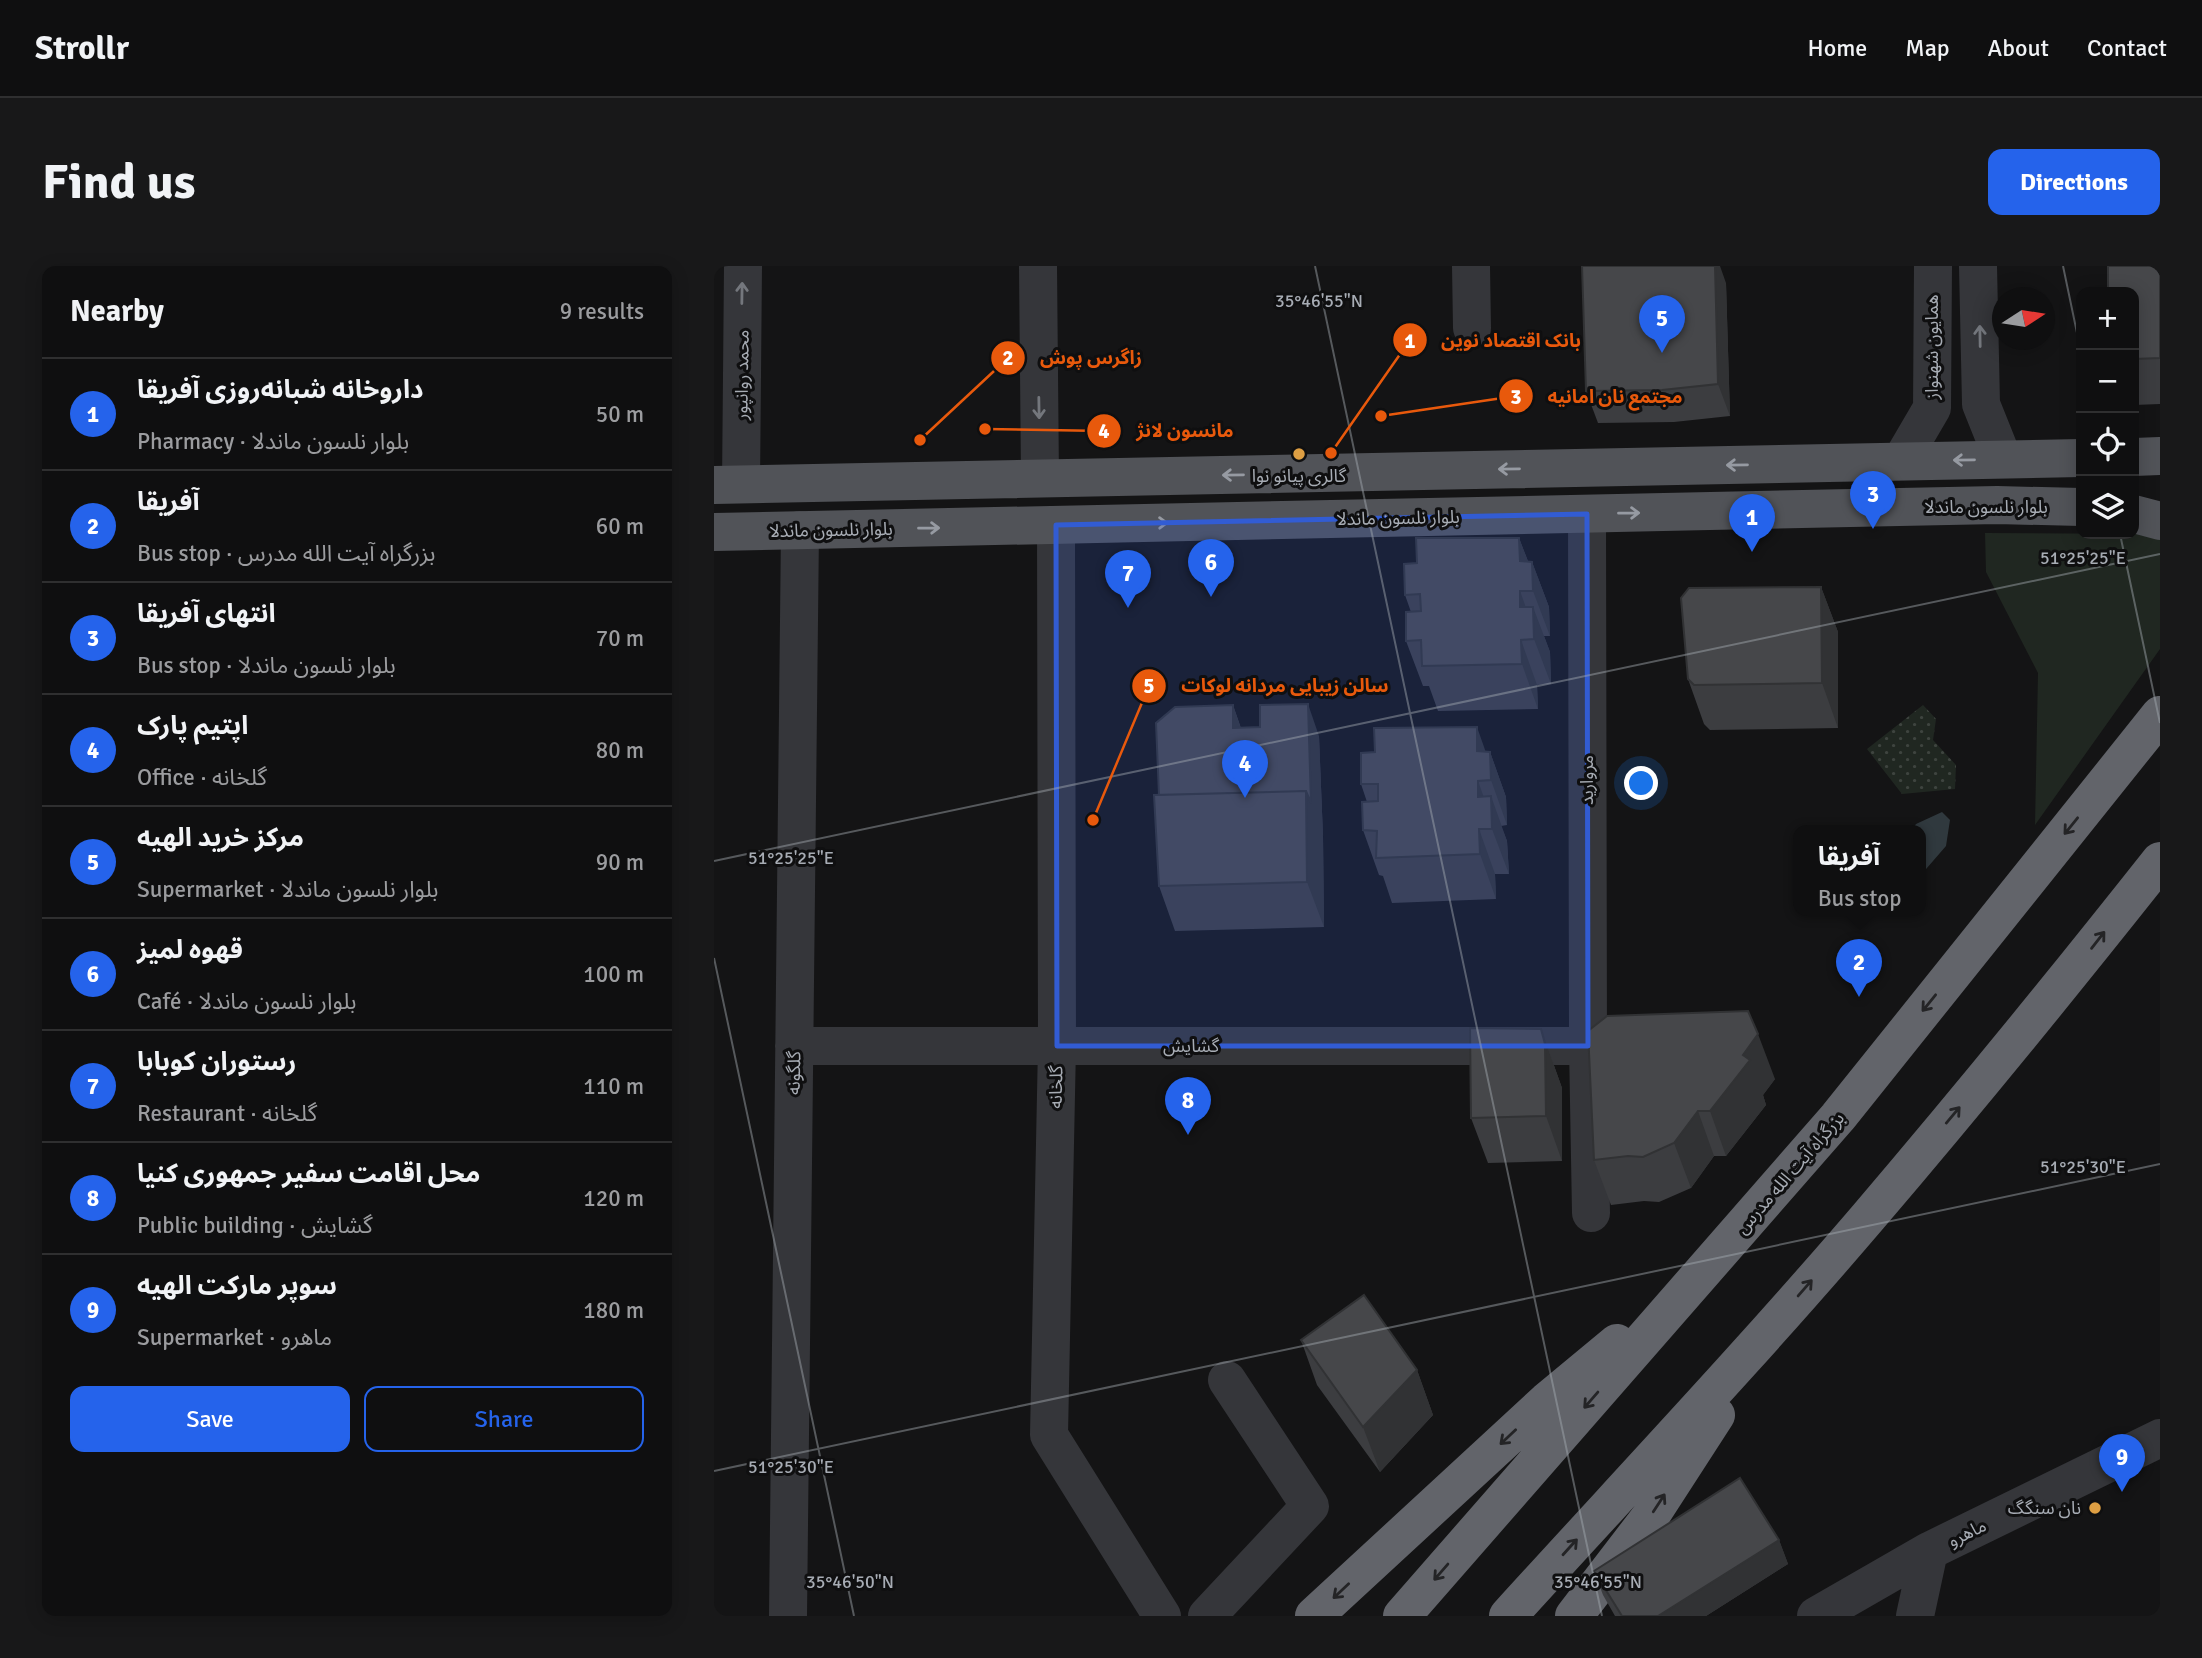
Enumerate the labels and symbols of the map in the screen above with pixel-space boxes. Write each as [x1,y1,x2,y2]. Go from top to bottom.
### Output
one-way arrow [735,282,749,305]
north arrow [1992,287,2055,350]
text: 35°46'55"N [1275,290,1363,312]
pin: 5 [1639,295,1685,353]
street label: همایون شهنواز [1921,295,1943,400]
callout: بانک اقتصاد نوین [1392,320,1595,360]
one-way arrow [1973,324,1986,347]
text: 1 [1404,328,1416,354]
text: بانک اقتصاد نوین [1441,329,1581,353]
street label: محمد روانپور [730,330,754,421]
callout: زاگرس پوش [991,338,1156,378]
text: 2 [1002,345,1014,371]
text: زاگرس پوش [1040,346,1142,370]
callout: مجتمع نان امانیه [1498,376,1696,416]
text: 3 [1510,384,1522,410]
text: مجتمع نان امانیه [1547,385,1683,411]
one-way arrow [1032,396,1046,419]
callout: مانسون لانژ [1087,411,1247,451]
text: 4 [1098,418,1110,444]
text: مانسون لانژ [1135,419,1234,443]
marker: گالری پیانو نوا [1291,446,1307,462]
one-way arrow [1953,453,1976,467]
one-way arrow [1725,458,1748,471]
one-way arrow [1498,462,1521,476]
place label: گالری پیانو نوا [1252,465,1347,487]
one-way arrow [1221,468,1244,481]
pin: 3 [1850,471,1896,529]
pin: 1 [1729,494,1775,552]
street label: بلوار نلسون ماندلا [1924,496,2048,518]
street label: بلوار نلسون ماندلا [1336,506,1460,530]
one-way arrow [1617,506,1640,520]
one-way arrow [1145,516,1168,530]
street label: بلوار نلسون ماندلا [769,518,893,542]
one-way arrow [917,521,940,534]
pin: 6 [1188,539,1234,597]
text: 51°25'25"E [2040,547,2126,569]
pin: 7 [1105,550,1151,608]
callout: سالن زیبایی مردانه لوکات [1132,666,1402,706]
text: 5 [1143,673,1155,699]
text: سالن زیبایی مردانه لوکات [1181,674,1389,698]
pin: 4 [1222,740,1268,798]
street label: مروارید [1576,755,1598,805]
your location [1624,766,1658,800]
one-way arrow [2064,816,2079,834]
text: 51°25'25"E [748,847,834,869]
one-way arrow [2090,931,2105,950]
pin: 2 [1836,939,1882,997]
one-way arrow [1922,994,1937,1012]
street label: گشایش [1163,1035,1220,1057]
street label: گلگونه [783,1050,805,1095]
street label: گلخانه [1045,1065,1067,1109]
pin: 8 [1165,1077,1211,1135]
street label: بزرگراه آیت الله مدرس [1731,1107,1849,1239]
one-way arrow [1945,1107,1961,1125]
text: 51°25'30"E [2040,1156,2126,1178]
one-way arrow [1797,1279,1813,1297]
one-way arrow [1583,1391,1599,1409]
one-way arrow [1500,1428,1517,1445]
pin: 9 [2099,1434,2145,1492]
text: 51°25'30"E [748,1456,834,1478]
one-way arrow [1652,1493,1666,1513]
place label: نان سنگگ [2008,1497,2081,1519]
marker: نان سنگگ [2087,1500,2103,1516]
street label: ماهرو [1944,1514,1990,1552]
one-way arrow [1562,1539,1578,1557]
one-way arrow [1433,1562,1449,1580]
text: 35°46'50"N [806,1571,894,1593]
text: 35°46'55"N [1554,1571,1642,1593]
one-way arrow [1332,1583,1350,1599]

